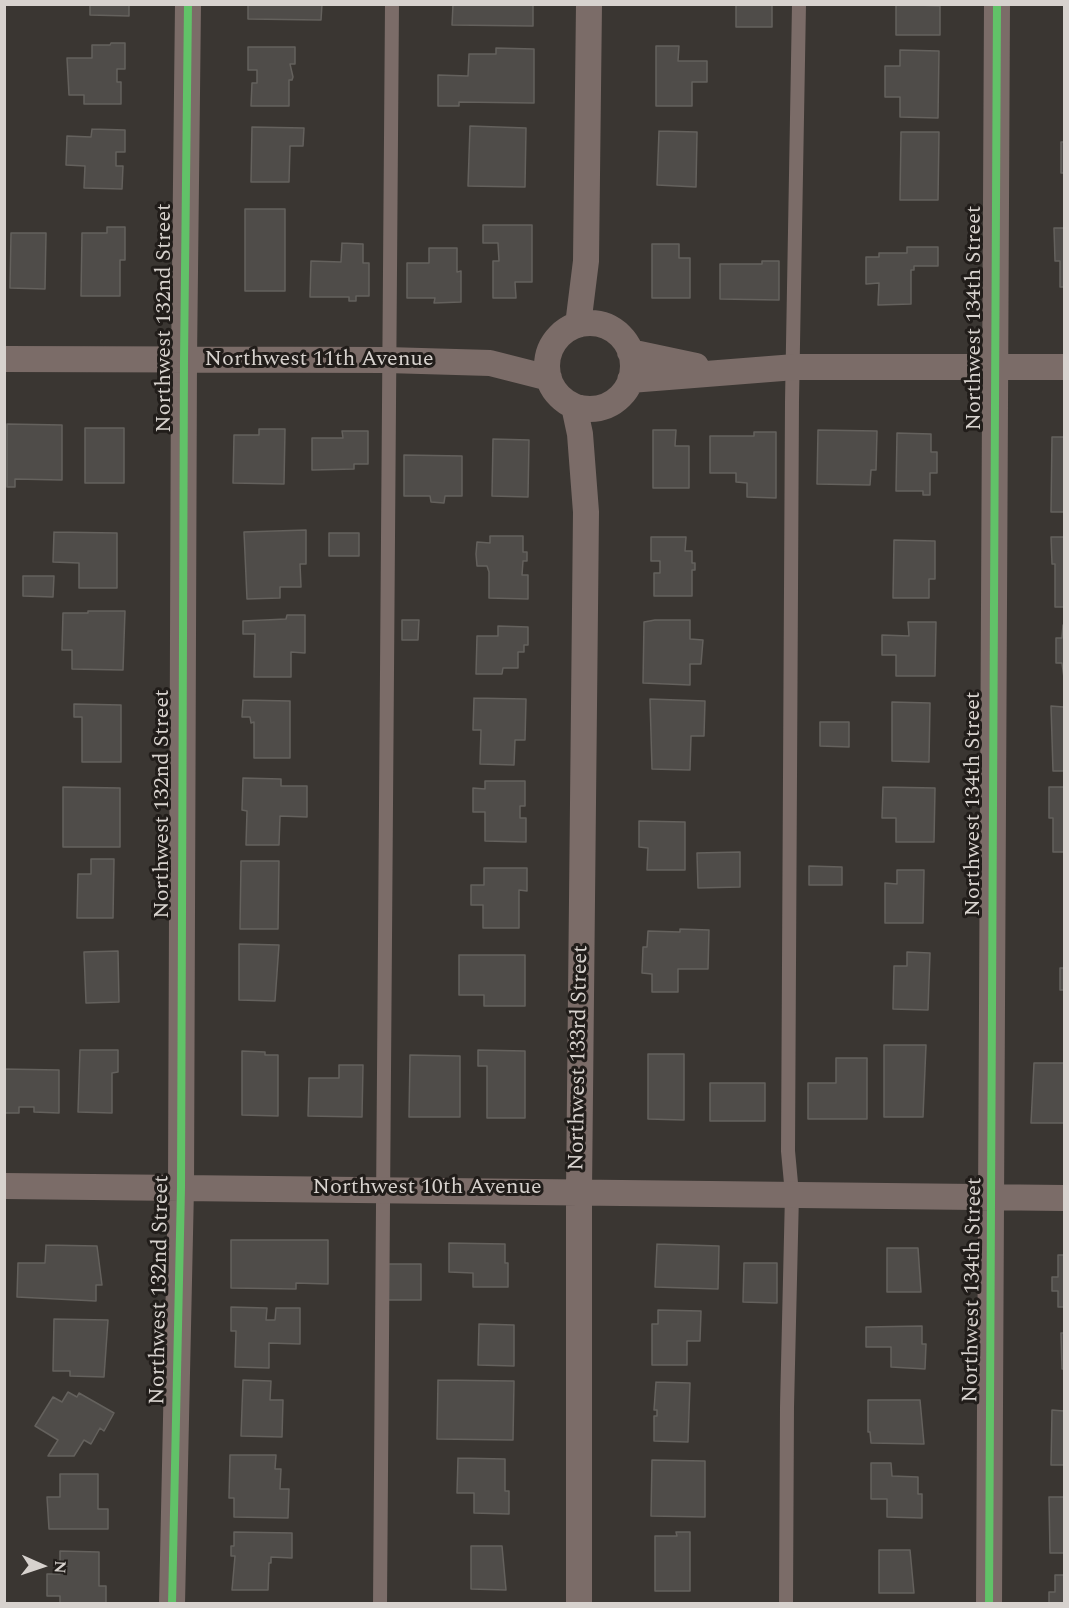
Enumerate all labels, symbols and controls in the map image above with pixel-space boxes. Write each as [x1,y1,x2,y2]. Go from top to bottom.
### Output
street label: Northwest 132nd Street [153,203,179,433]
street label: Northwest 134th Street [963,205,989,431]
street label: Northwest 11th Avenue [204,348,434,374]
street label: Northwest 132nd Street [151,689,177,919]
street label: Northwest 134th Street [962,691,988,917]
street label: Northwest 133rd Street [565,945,595,1171]
street label: Northwest 132nd Street [146,1175,176,1405]
street label: Northwest 10th Avenue [312,1176,542,1202]
street label: Northwest 134th Street [959,1177,989,1403]
north arrow [12,1536,72,1596]
text: N [48,1560,72,1574]

